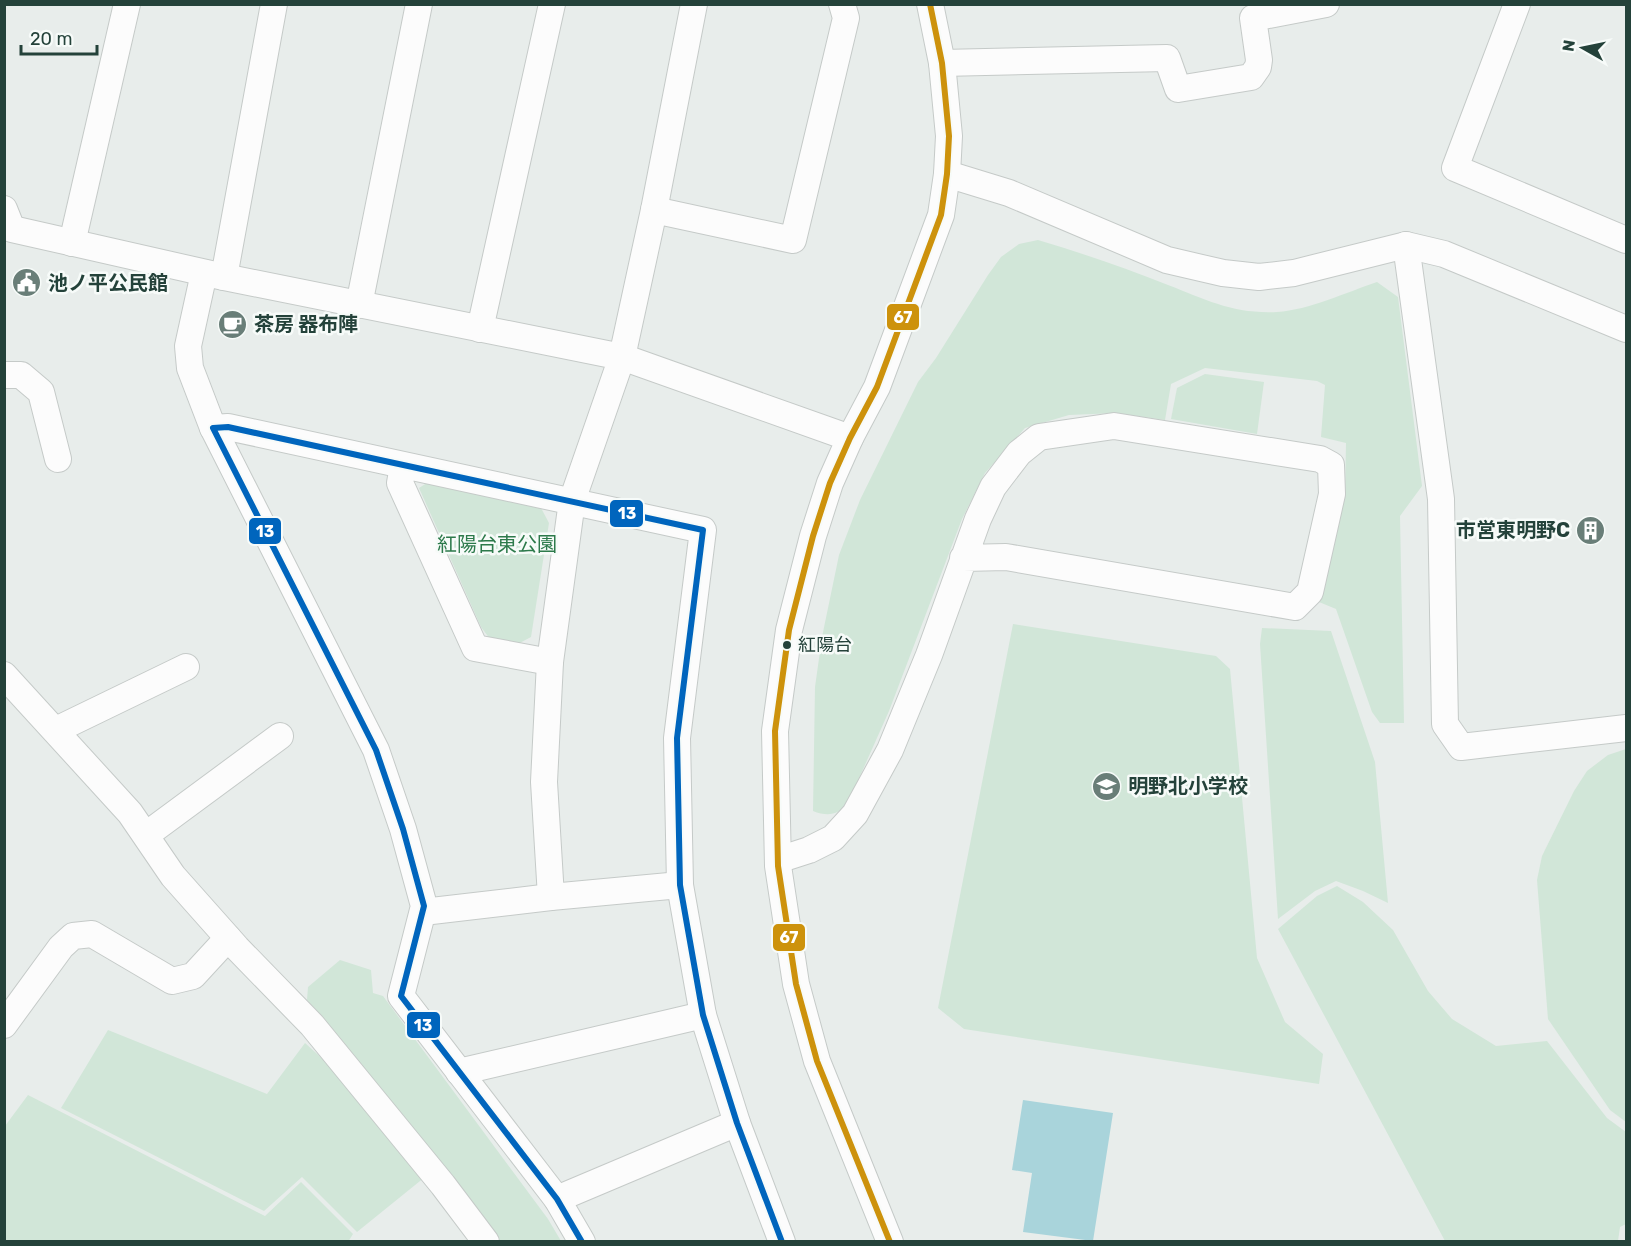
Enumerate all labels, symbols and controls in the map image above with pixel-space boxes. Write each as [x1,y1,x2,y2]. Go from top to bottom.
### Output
scale bar [21,18,98,56]
north arrow [1553,18,1613,78]
text: 20 m [30,28,72,50]
text: N [1558,39,1579,53]
public building icon: 池ノ平公民館 [11,267,43,299]
place label: 池ノ平公民館 [48,271,168,295]
line badge: 67 [886,303,920,331]
cafe icon: 茶房 器布陣 [217,308,249,340]
text: 67 [893,308,913,327]
place label: 茶房 器布陣 [254,312,358,336]
line badge: 13 [609,499,644,528]
text: 13 [618,504,636,523]
building icon: 市営東明野C [1575,514,1607,546]
line badge: 13 [248,517,282,545]
place label: 市営東明野C [1456,518,1570,542]
text: 13 [256,522,274,541]
park label: 紅陽台東公園 [437,532,557,556]
place label: 紅陽台 [798,634,852,656]
marker: 紅陽台 [781,639,793,651]
school or university icon: 明野北小学校 [1091,770,1123,802]
place label: 明野北小学校 [1128,774,1248,798]
line badge: 67 [772,923,806,952]
text: 67 [779,928,799,947]
line badge: 13 [406,1011,441,1039]
text: 13 [414,1016,432,1035]

